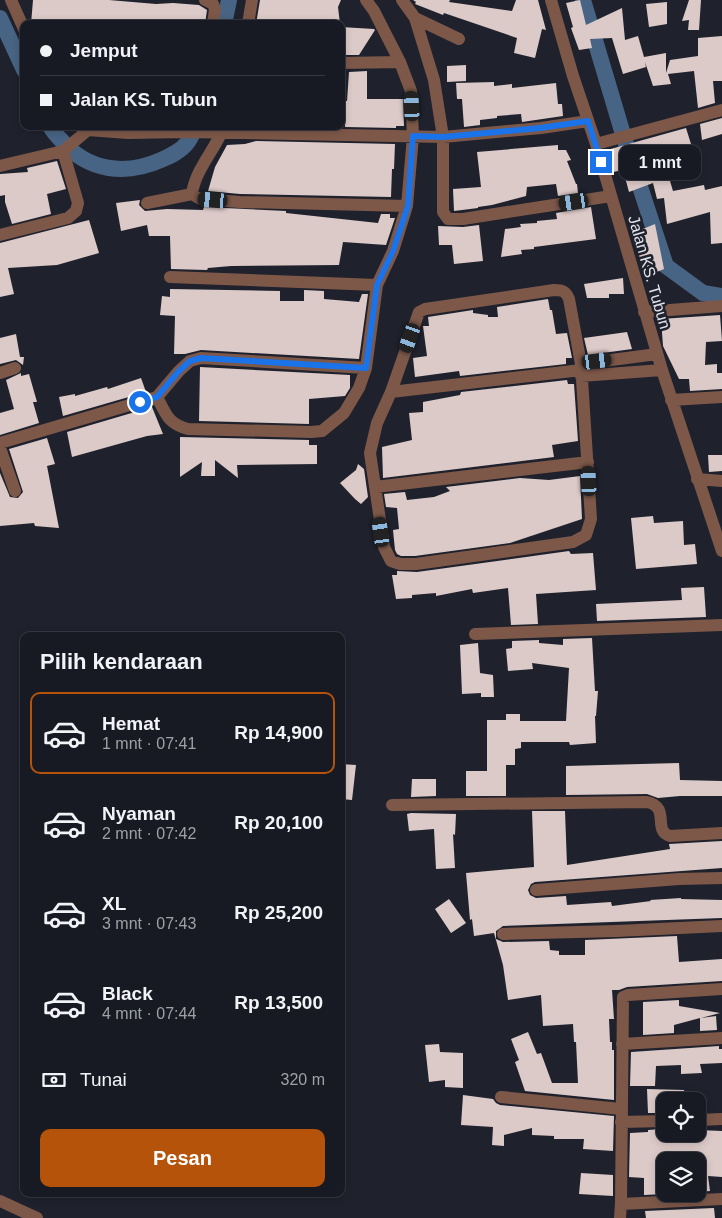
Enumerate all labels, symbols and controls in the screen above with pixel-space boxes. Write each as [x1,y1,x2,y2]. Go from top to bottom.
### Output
text: Jemput [70,40,138,61]
text: Jalan KS. Tubun [70,89,217,110]
car [403,91,420,121]
callout: 1 mnt [618,144,701,180]
route end [590,151,612,173]
text: 1 mnt [639,154,681,171]
car [197,191,228,209]
car [558,192,589,212]
street label: Jalan KS. Tubun [625,213,674,331]
car [397,321,422,355]
car [581,352,612,370]
route start [129,391,151,413]
car [580,466,597,496]
car [371,516,390,548]
text: Pilih kendaraan [40,649,203,674]
icon: car [42,711,87,756]
text: Hemat [102,713,160,734]
text: Rp 14,900 [234,722,323,743]
text: 1 mnt · 07:41 [102,735,196,752]
icon: car [42,801,87,846]
text: Nyaman [102,803,176,824]
text: Rp 20,100 [234,812,323,833]
text: 2 mnt · 07:42 [102,825,196,842]
icon: car [42,891,87,936]
text: XL [102,893,126,914]
text: Rp 25,200 [234,902,323,923]
text: 3 mnt · 07:43 [102,915,196,932]
icon: car [42,981,87,1026]
text: Black [102,983,153,1004]
text: Rp 13,500 [234,992,323,1013]
text: 4 mnt · 07:44 [102,1005,196,1022]
icon: cash [40,1066,68,1094]
text: Tunai [80,1069,127,1090]
text: 320 m [281,1071,325,1088]
map controls [656,1092,706,1202]
button: locate [656,1092,706,1142]
button: Pesan [40,1129,325,1187]
button: layers [656,1152,706,1202]

